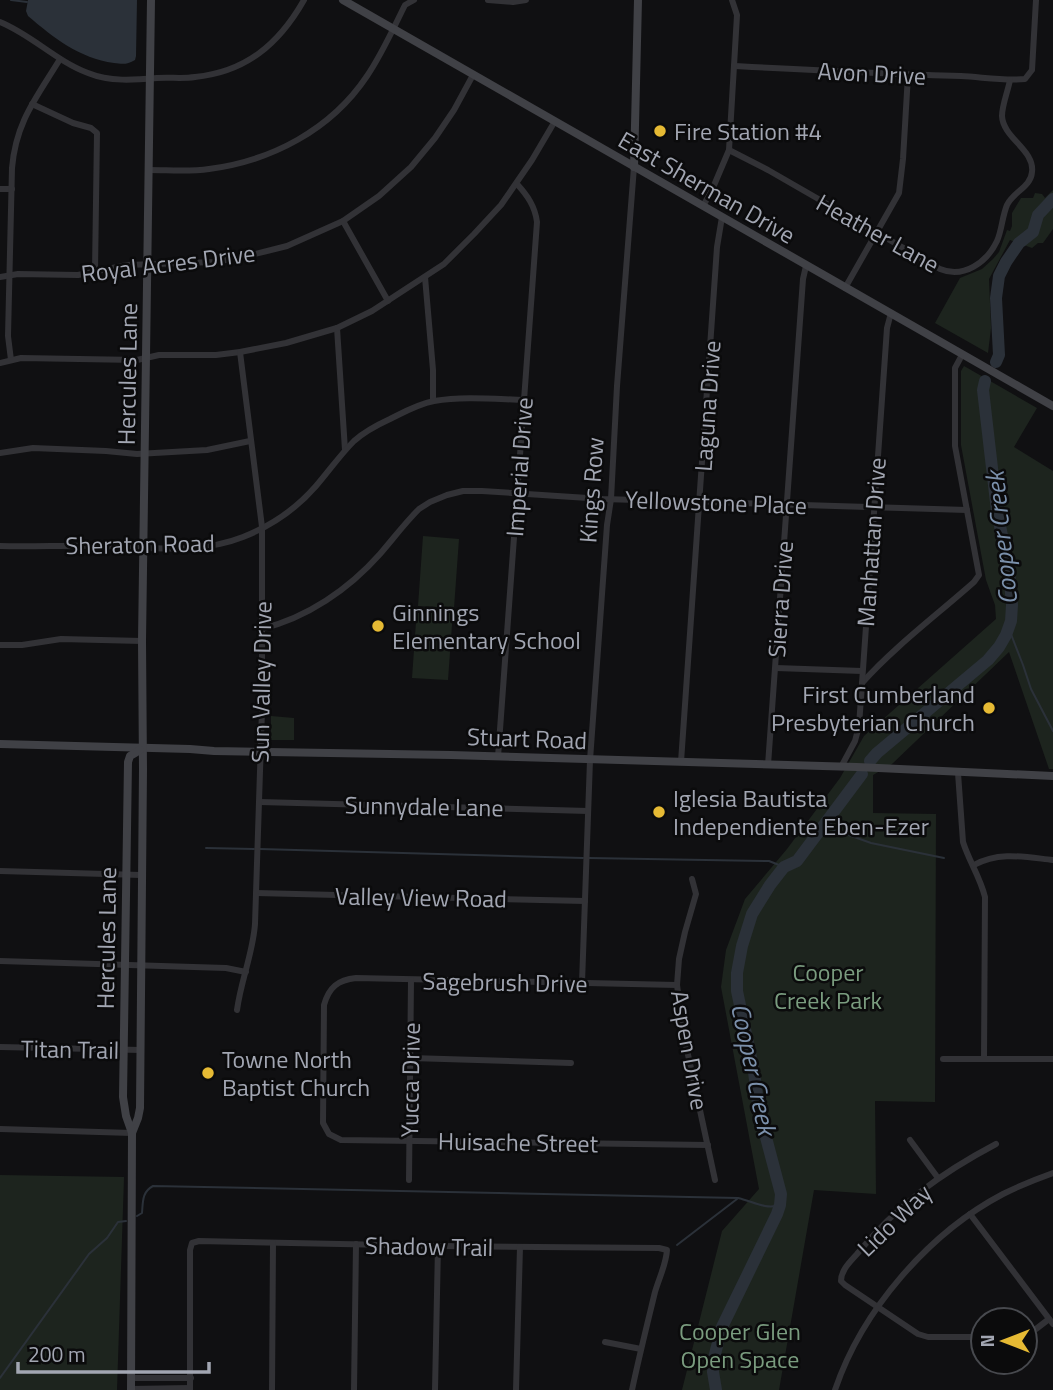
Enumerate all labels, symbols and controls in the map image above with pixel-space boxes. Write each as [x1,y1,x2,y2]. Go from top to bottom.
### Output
street label: Avon Drive [817,52,927,94]
place label: Fire Station #4 [674,113,822,149]
street label: East Sherman Drive [612,122,802,252]
marker: Fire Station #4 [652,123,668,139]
street label: Heather Lane [810,184,946,282]
street label: Royal Acres Drive [79,234,257,292]
street label: Hercules Lane [108,303,146,445]
street label: Laguna Drive [684,339,730,473]
street label: Imperial Drive [496,396,542,538]
street label: Kings Row [569,436,613,544]
street label: Manhattan Drive [847,456,895,628]
water label: Cooper Creek [974,466,1027,607]
street label: Yellowstone Place [624,481,808,523]
street label: Sheraton Road [65,525,215,563]
street label: Sierra Drive [758,539,802,659]
place label: Ginnings Elementary School [392,594,581,658]
street label: Sun Valley Drive [242,601,280,763]
marker: Ginnings Elementary School [370,618,386,634]
place label: First Cumberland Presbyterian Church [771,676,975,740]
marker: First Cumberland Presbyterian Church [981,700,997,716]
street label: Stuart Road [466,718,588,758]
place label: Iglesia Bautista Independiente Eben-Ezer [673,780,929,844]
street label: Sunnydale Lane [344,787,504,825]
marker: Iglesia Bautista Independiente Eben-Ezer [651,804,667,820]
street label: Hercules Lane [87,867,125,1009]
street label: Valley View Road [335,878,507,916]
park label: Cooper Creek Park [774,954,882,1018]
street label: Sagebrush Drive [422,963,588,1001]
street label: Aspen Drive [662,987,718,1113]
water label: Cooper Creek [721,999,788,1142]
street label: Yucca Drive [391,1022,429,1138]
street label: Titan Trail [21,1030,119,1068]
place label: Towne North Baptist Church [222,1041,370,1105]
marker: Towne North Baptist Church [200,1065,216,1081]
street label: Huisache Street [438,1123,599,1161]
street label: Lido Way [848,1175,940,1265]
street label: Shadow Trail [364,1227,494,1265]
north arrow [969,1306,1039,1376]
park label: Cooper Glen Open Space [679,1313,801,1377]
scale bar [18,1330,208,1374]
text: N [972,1334,1001,1348]
text: 200 m [28,1338,85,1370]

